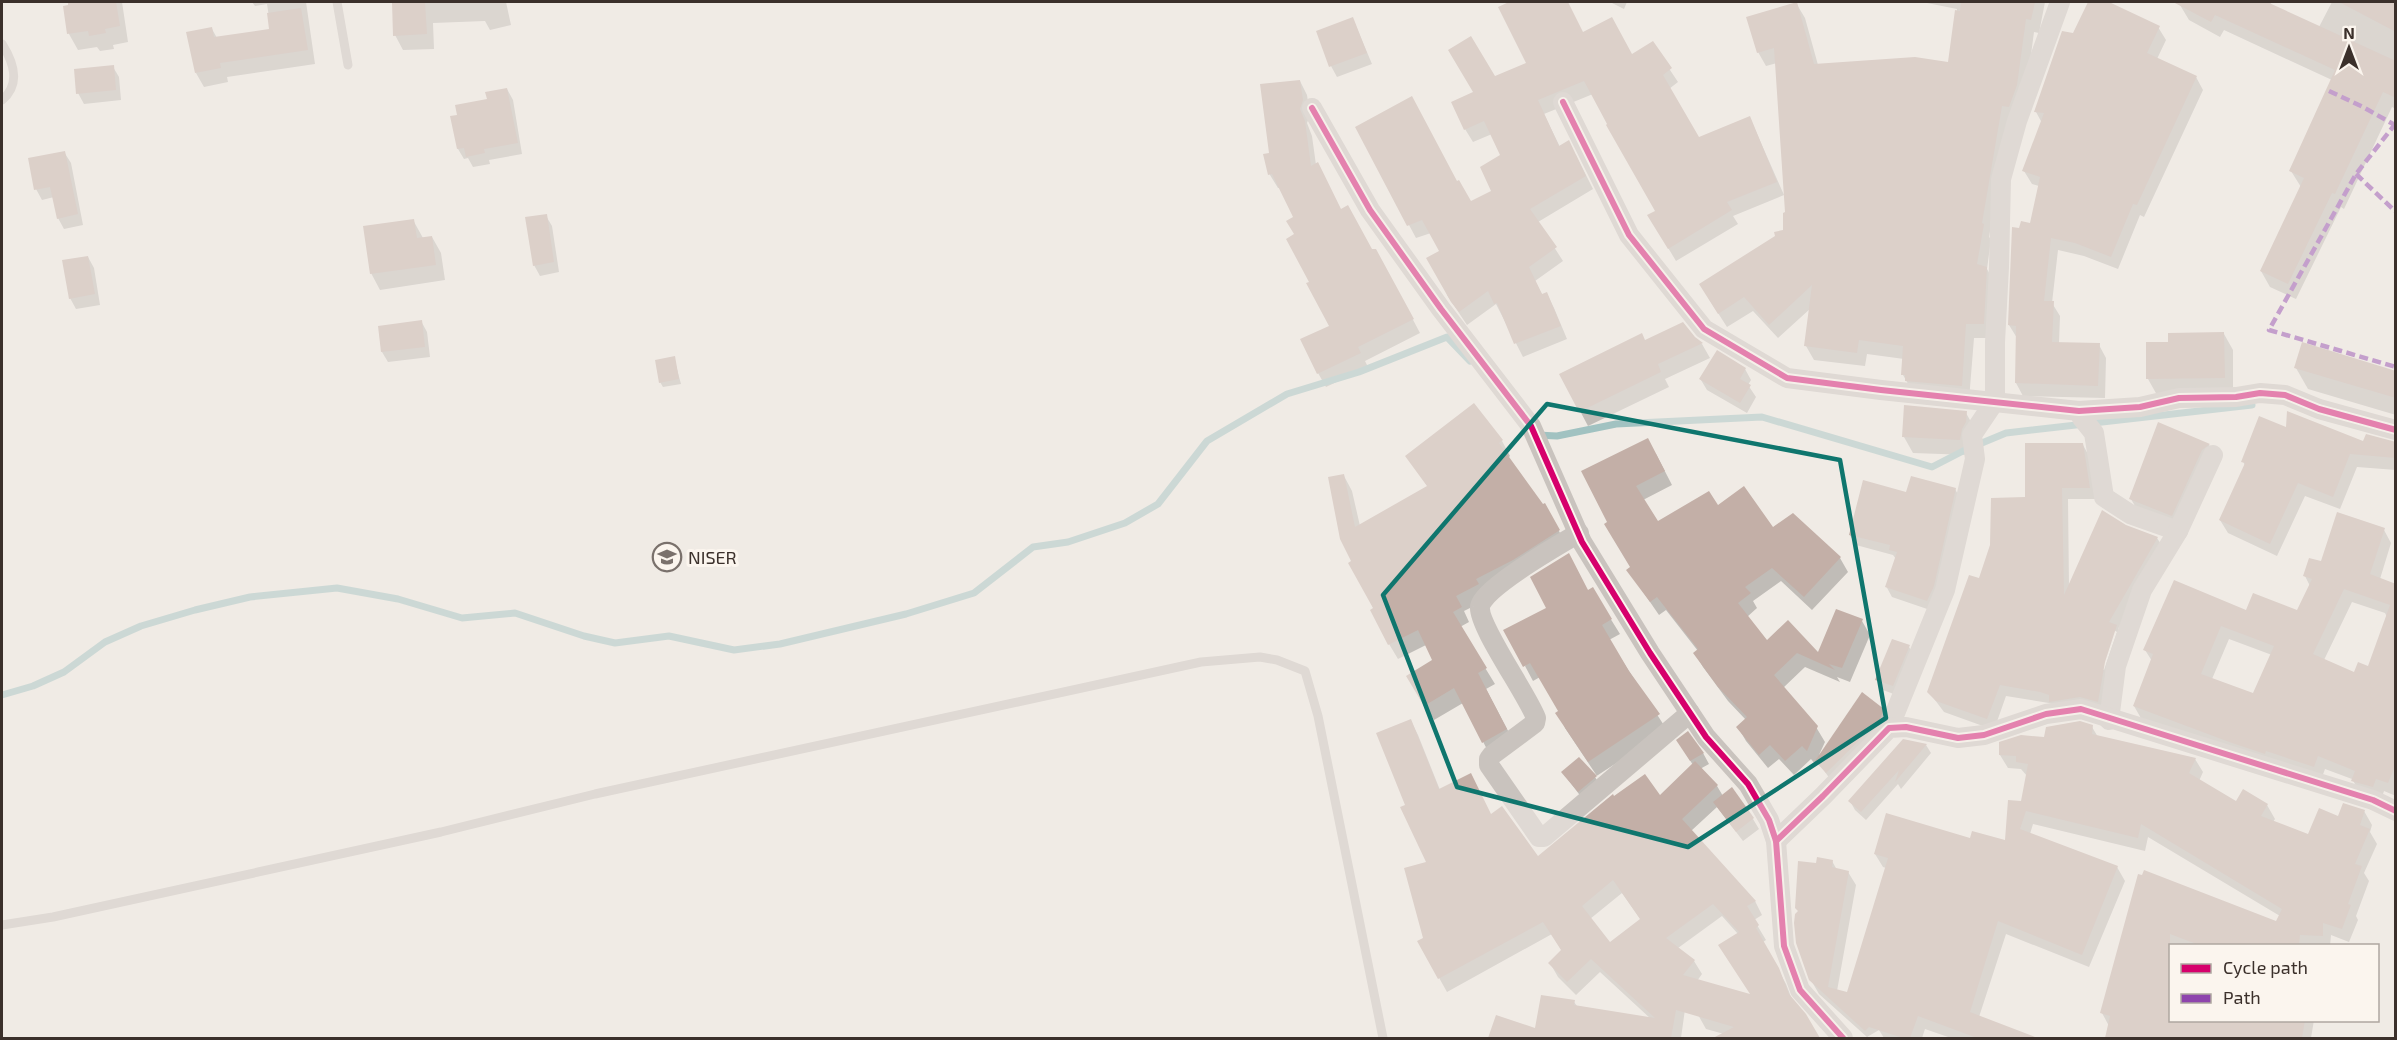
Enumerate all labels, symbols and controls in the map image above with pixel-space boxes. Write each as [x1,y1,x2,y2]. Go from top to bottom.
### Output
north arrow [2319,18,2379,78]
text: N [2343,23,2355,42]
school or university icon: NISER [651,541,683,573]
place label: NISER [688,546,737,568]
legend [2169,944,2379,1022]
text: Cycle path [2223,956,2308,978]
text: Path [2223,986,2261,1008]

